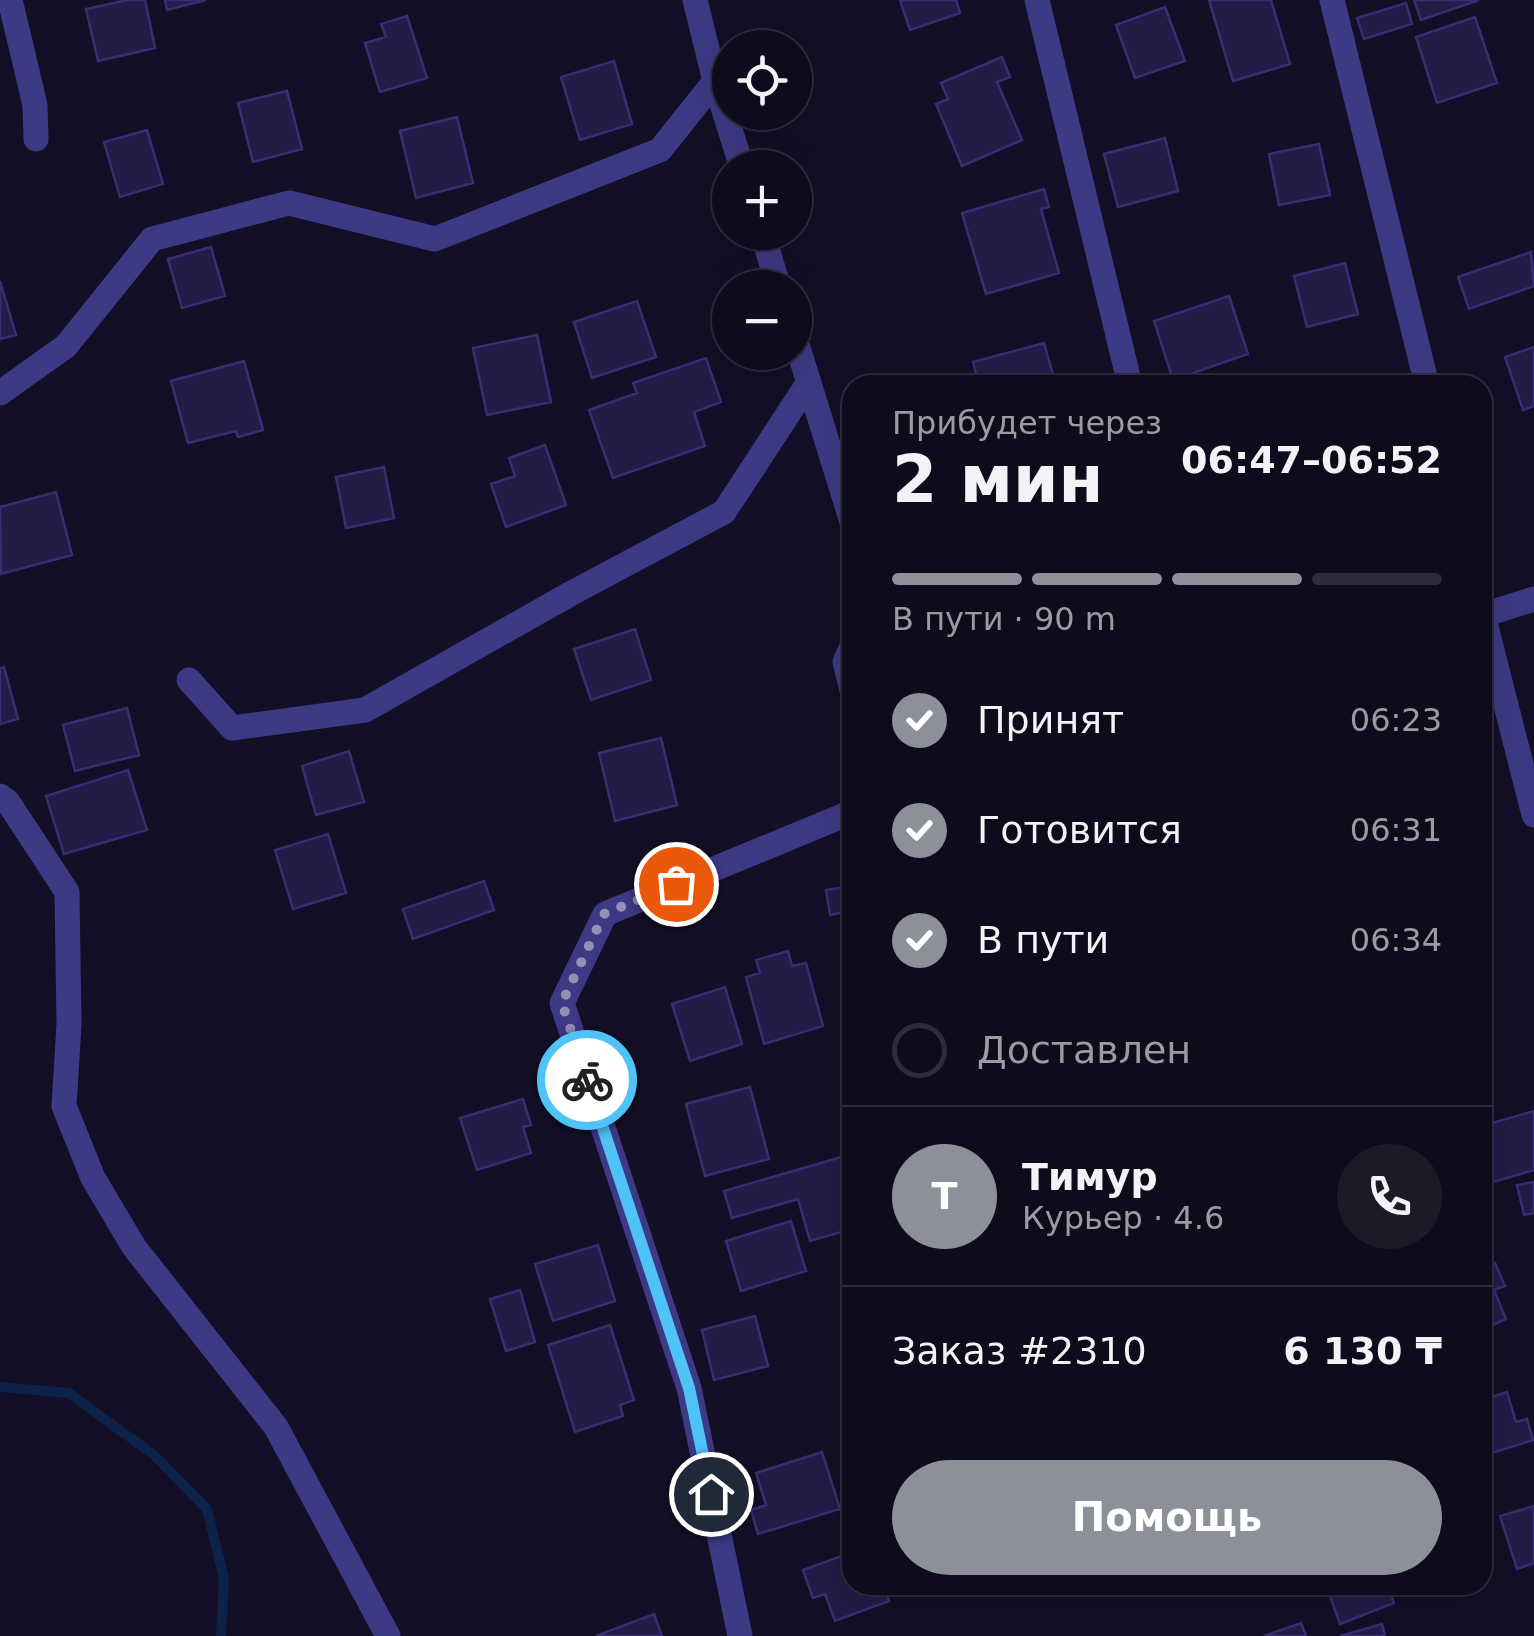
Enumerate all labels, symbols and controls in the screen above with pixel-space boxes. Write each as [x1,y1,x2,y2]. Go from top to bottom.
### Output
map controls [712,30,812,370]
button: locate [712,30,812,130]
button: + [712,150,812,250]
button: − [712,270,812,370]
text: Прибудет через [892,404,1162,442]
text: 06:47–06:52 [1181,438,1442,482]
text: 2 мин [892,442,1103,517]
text: В пути · 90 m [892,600,1116,638]
icon: check [892,693,947,748]
text: Принят [977,698,1124,742]
text: 06:23 [1350,701,1442,739]
icon: check [892,803,947,858]
text: Готовится [977,808,1182,852]
text: 06:31 [1350,811,1442,849]
pin [634,842,719,927]
icon: bag [649,857,704,912]
icon: check [892,913,947,968]
text: В пути [977,918,1109,962]
text: 06:34 [1350,921,1442,959]
text: Доставлен [977,1028,1191,1072]
courier [537,1030,637,1130]
icon: bike [560,1053,615,1108]
button: phone [1337,1144,1442,1249]
text: Тимур [1022,1155,1158,1199]
text: Т [932,1174,957,1218]
text: Курьер · 4.6 [1022,1199,1224,1237]
text: Заказ #2310 [892,1329,1147,1373]
text: 6 130 ₸ [1283,1329,1442,1373]
pin [669,1452,754,1537]
button: Помощь [892,1460,1442,1575]
icon: home [684,1467,739,1522]

